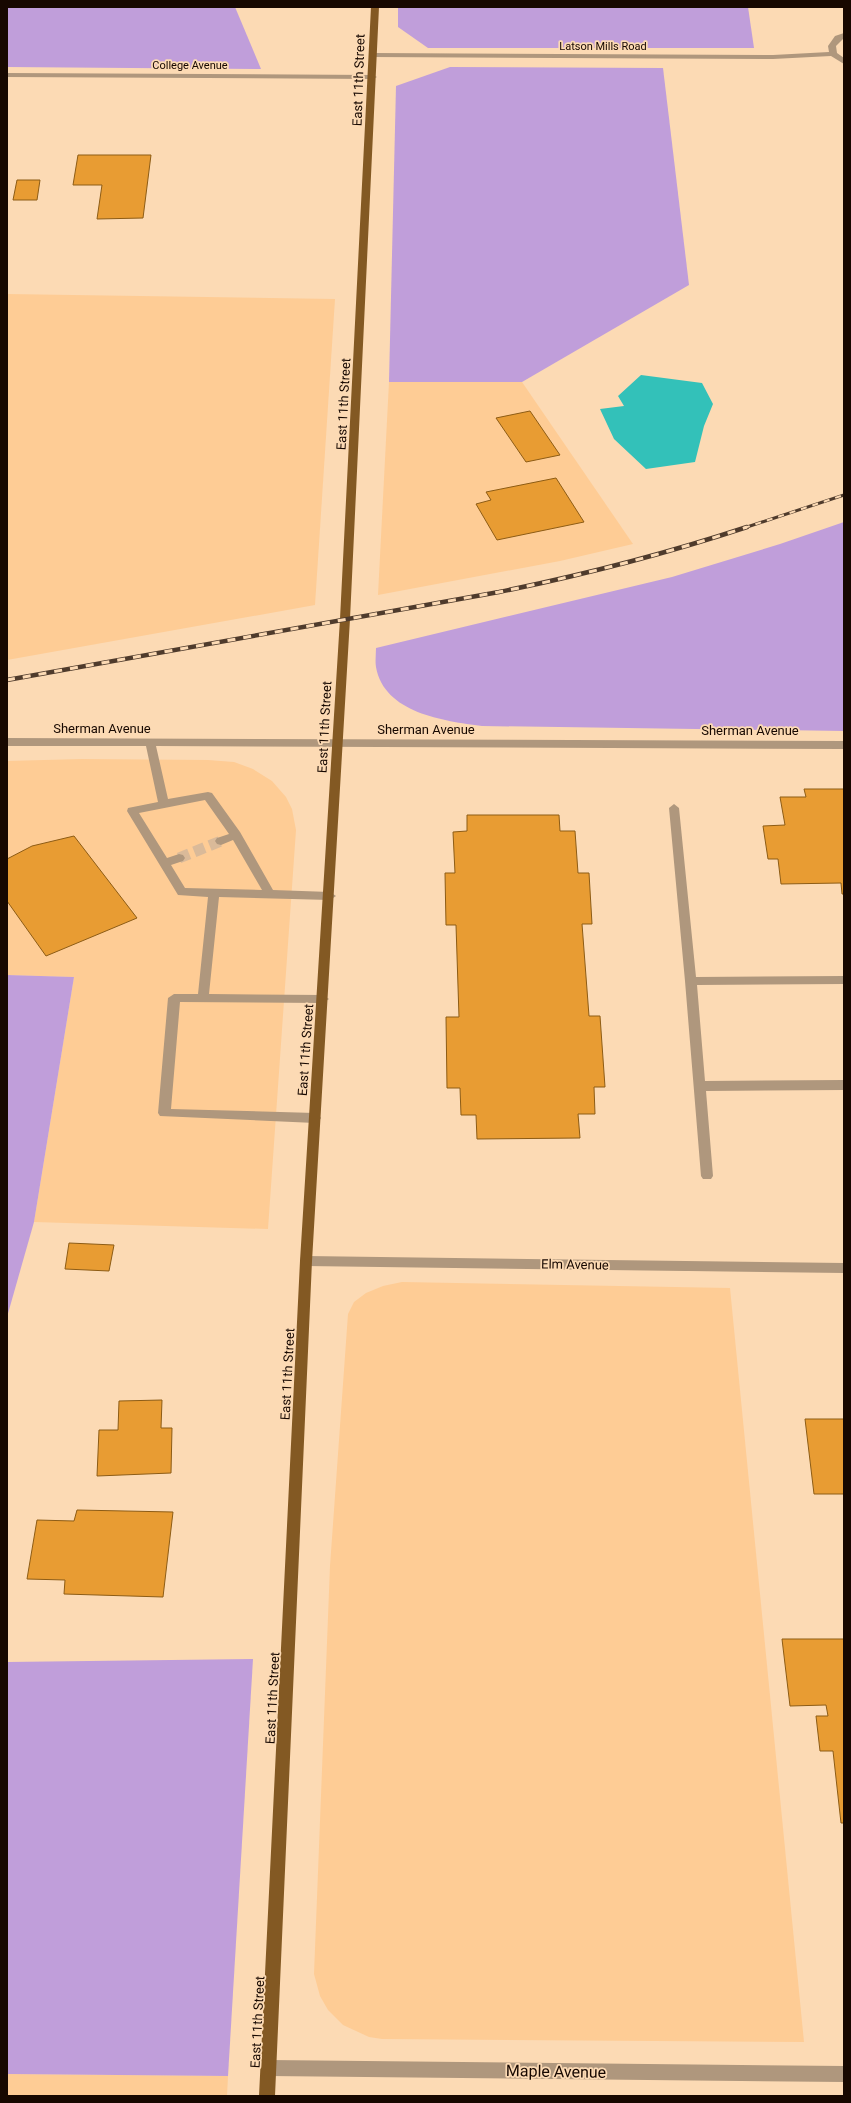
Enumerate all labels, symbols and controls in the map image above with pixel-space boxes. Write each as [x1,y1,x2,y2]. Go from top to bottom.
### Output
street label: East 11th Street [349,34,368,126]
street label: Latson Mills Road [559,40,647,53]
street label: College Avenue [152,59,228,72]
street label: East 11th Street [334,358,353,450]
street label: East 11th Street [315,681,334,773]
street label: Sherman Avenue [53,721,151,736]
street label: Sherman Avenue [377,722,475,737]
street label: Sherman Avenue [701,723,799,738]
street label: East 11th Street [295,1004,316,1097]
street label: Elm Avenue [541,1256,609,1273]
street label: East 11th Street [278,1328,297,1420]
street label: East 11th Street [263,1652,282,1744]
street label: East 11th Street [248,1976,267,2068]
street label: Maple Avenue [506,2061,606,2082]

